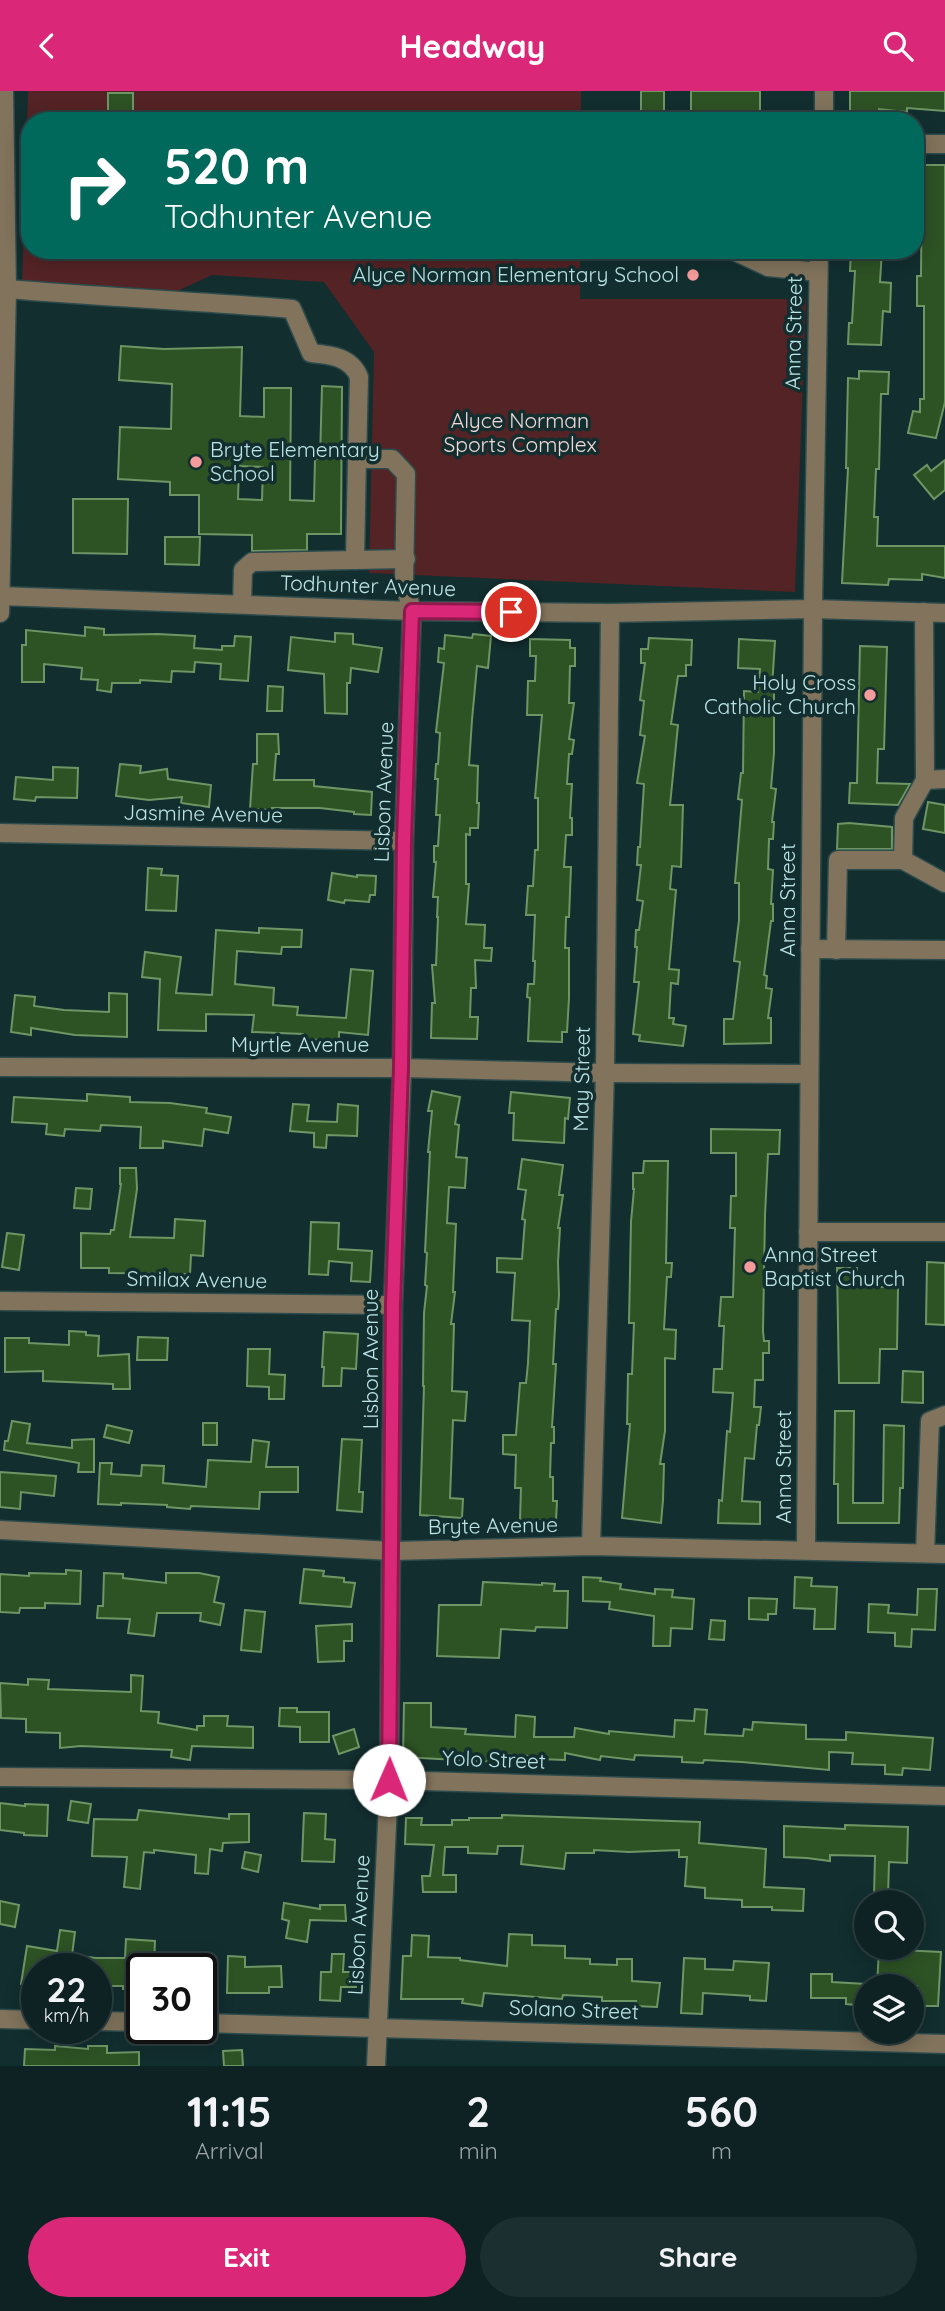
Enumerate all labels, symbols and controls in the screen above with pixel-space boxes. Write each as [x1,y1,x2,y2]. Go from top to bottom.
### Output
text: Headway [400,26,545,66]
icon: back [28,27,66,65]
icon: search [879,27,917,65]
text: 520 m [164,135,309,196]
icon: right [49,140,140,231]
text: Todhunter Avenue [164,196,432,236]
place label: Alyce Norman Elementary School [353,261,679,287]
marker: Alyce Norman Elementary School [685,267,701,283]
street label: Anna Street [779,276,807,390]
park label: Alyce Norman Sports Complex [443,407,597,457]
place label: Bryte Elementary School [210,436,380,486]
marker: Bryte Elementary School [188,454,204,470]
street label: Todhunter Avenue [280,569,456,601]
pin [481,582,541,642]
icon: arrive [492,593,530,631]
place label: Holy Cross Catholic Church [704,669,856,719]
marker: Holy Cross Catholic Church [862,687,878,703]
street label: Lisbon Avenue [368,721,398,863]
street label: Jasmine Avenue [123,799,283,827]
street label: Anna Street [774,843,800,957]
street label: May Street [567,1026,595,1132]
street label: Myrtle Avenue [231,1031,369,1057]
place label: Anna Street Baptist Church [764,1241,905,1291]
marker: Anna Street Baptist Church [742,1259,758,1275]
street label: Smilax Avenue [126,1265,268,1293]
street label: Lisbon Avenue [357,1289,383,1429]
street label: Anna Street [770,1410,796,1524]
street label: Bryte Avenue [428,1511,558,1539]
position arrow [352,1743,426,1817]
street label: Yolo Street [442,1744,546,1774]
street label: Lisbon Avenue [341,1854,375,1996]
map controls [854,1890,924,2044]
button: search [854,1890,924,1960]
speed limit sign: 30 [126,1953,217,2044]
text: 22 [47,1967,86,2011]
button: layers [854,1974,924,2044]
street label: Solano Street [509,1994,639,2024]
text: km/h [44,2004,89,2027]
text: 11:15 [187,2085,272,2138]
text: 2 [466,2085,490,2138]
text: 560 [685,2085,758,2138]
text: Arrival [195,2136,264,2165]
text: min [459,2136,498,2165]
text: m [711,2136,732,2165]
button: Exit [28,2217,466,2297]
button: Share [480,2217,917,2297]

